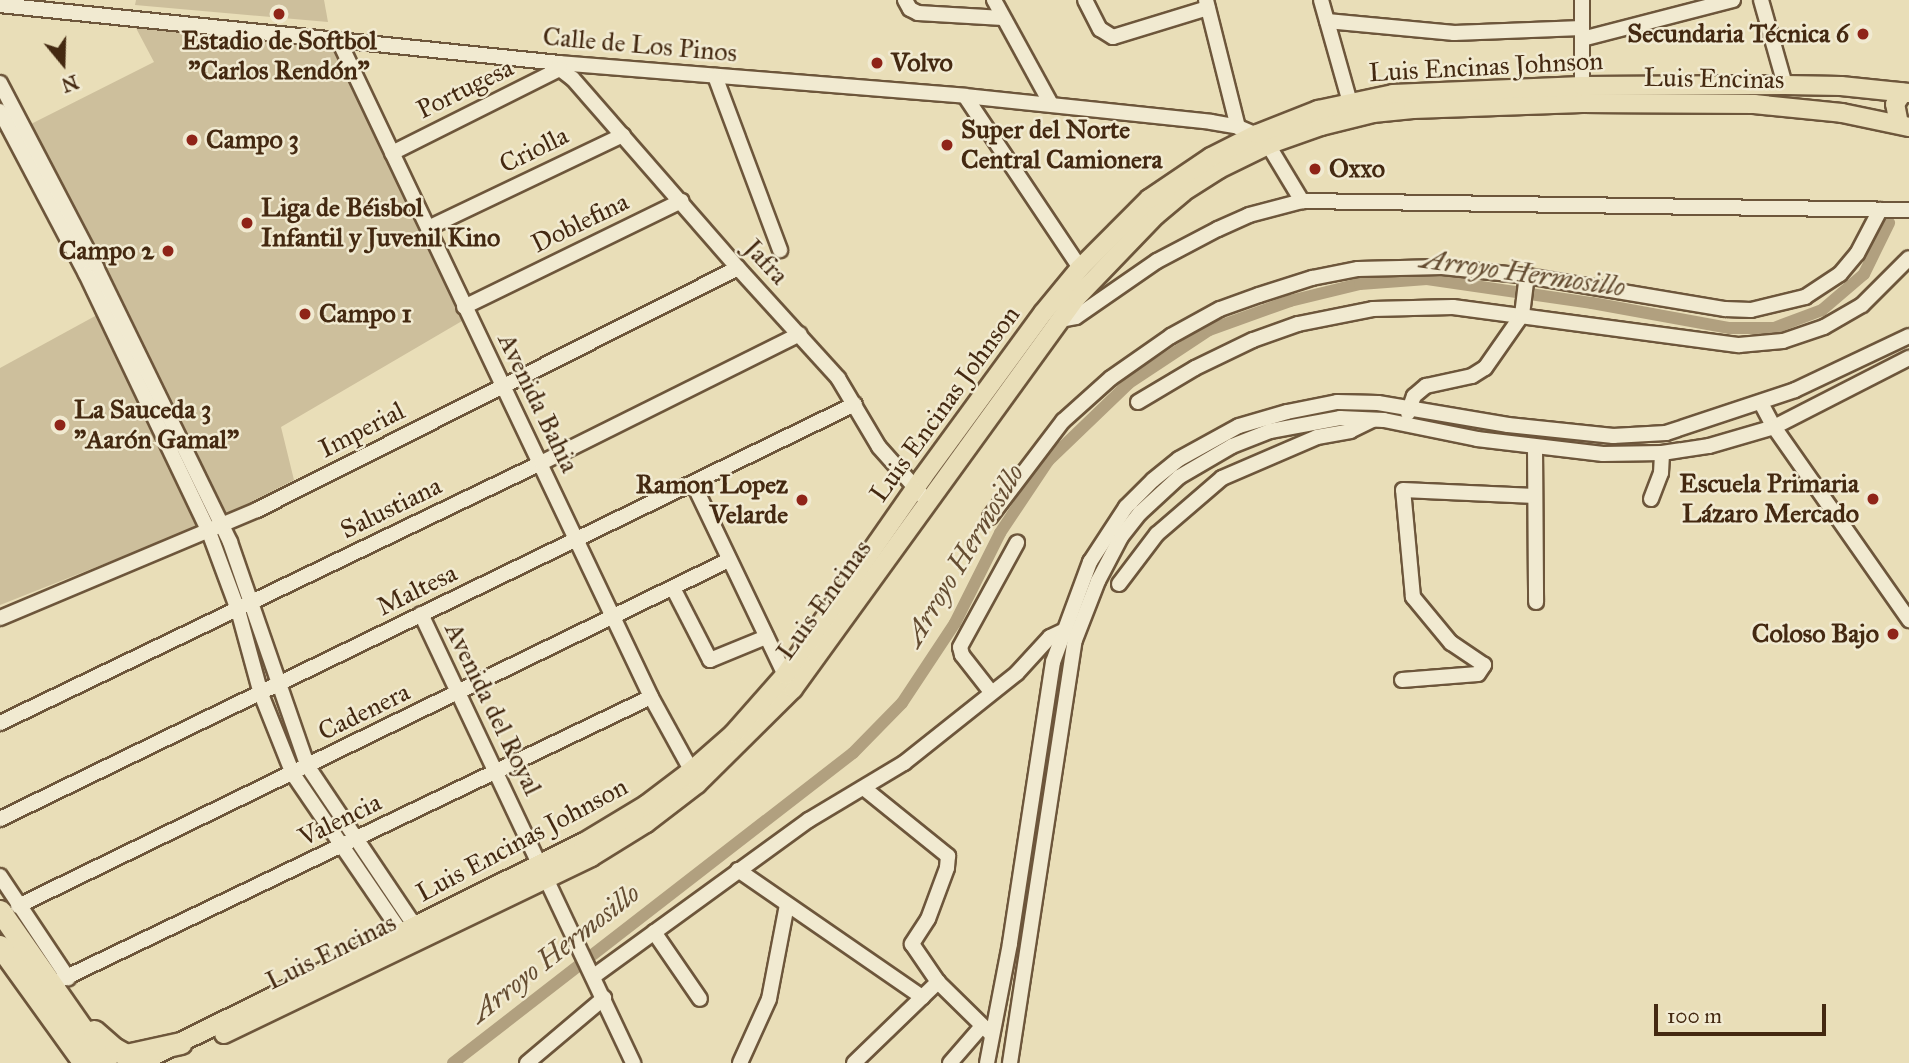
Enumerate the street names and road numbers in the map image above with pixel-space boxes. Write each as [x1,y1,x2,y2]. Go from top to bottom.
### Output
street label: Calle de Los Pinos [541,21,739,69]
street label: Luis Encinas Johnson [1368,45,1604,89]
street label: Portugesa [412,52,518,126]
street label: Luis Encinas [1643,62,1785,96]
street label: Criolla [494,120,574,180]
street label: Doblefina [526,186,634,260]
street label: Jafra [737,233,795,291]
street label: Luis Encinas Johnson [863,300,1027,508]
street label: Avenida Bahia [491,328,585,478]
street label: Imperial [314,395,410,465]
street label: Salustiana [335,470,447,546]
street label: Luis Encinas [770,534,878,666]
street label: Maltesa [372,557,462,623]
street label: Avenida del Royal [438,618,548,800]
street label: Cadenera [313,676,415,748]
street label: Luis Encinas Johnson [411,771,633,909]
street label: Valencia [294,787,386,853]
street label: Luis Encinas [261,907,401,997]

